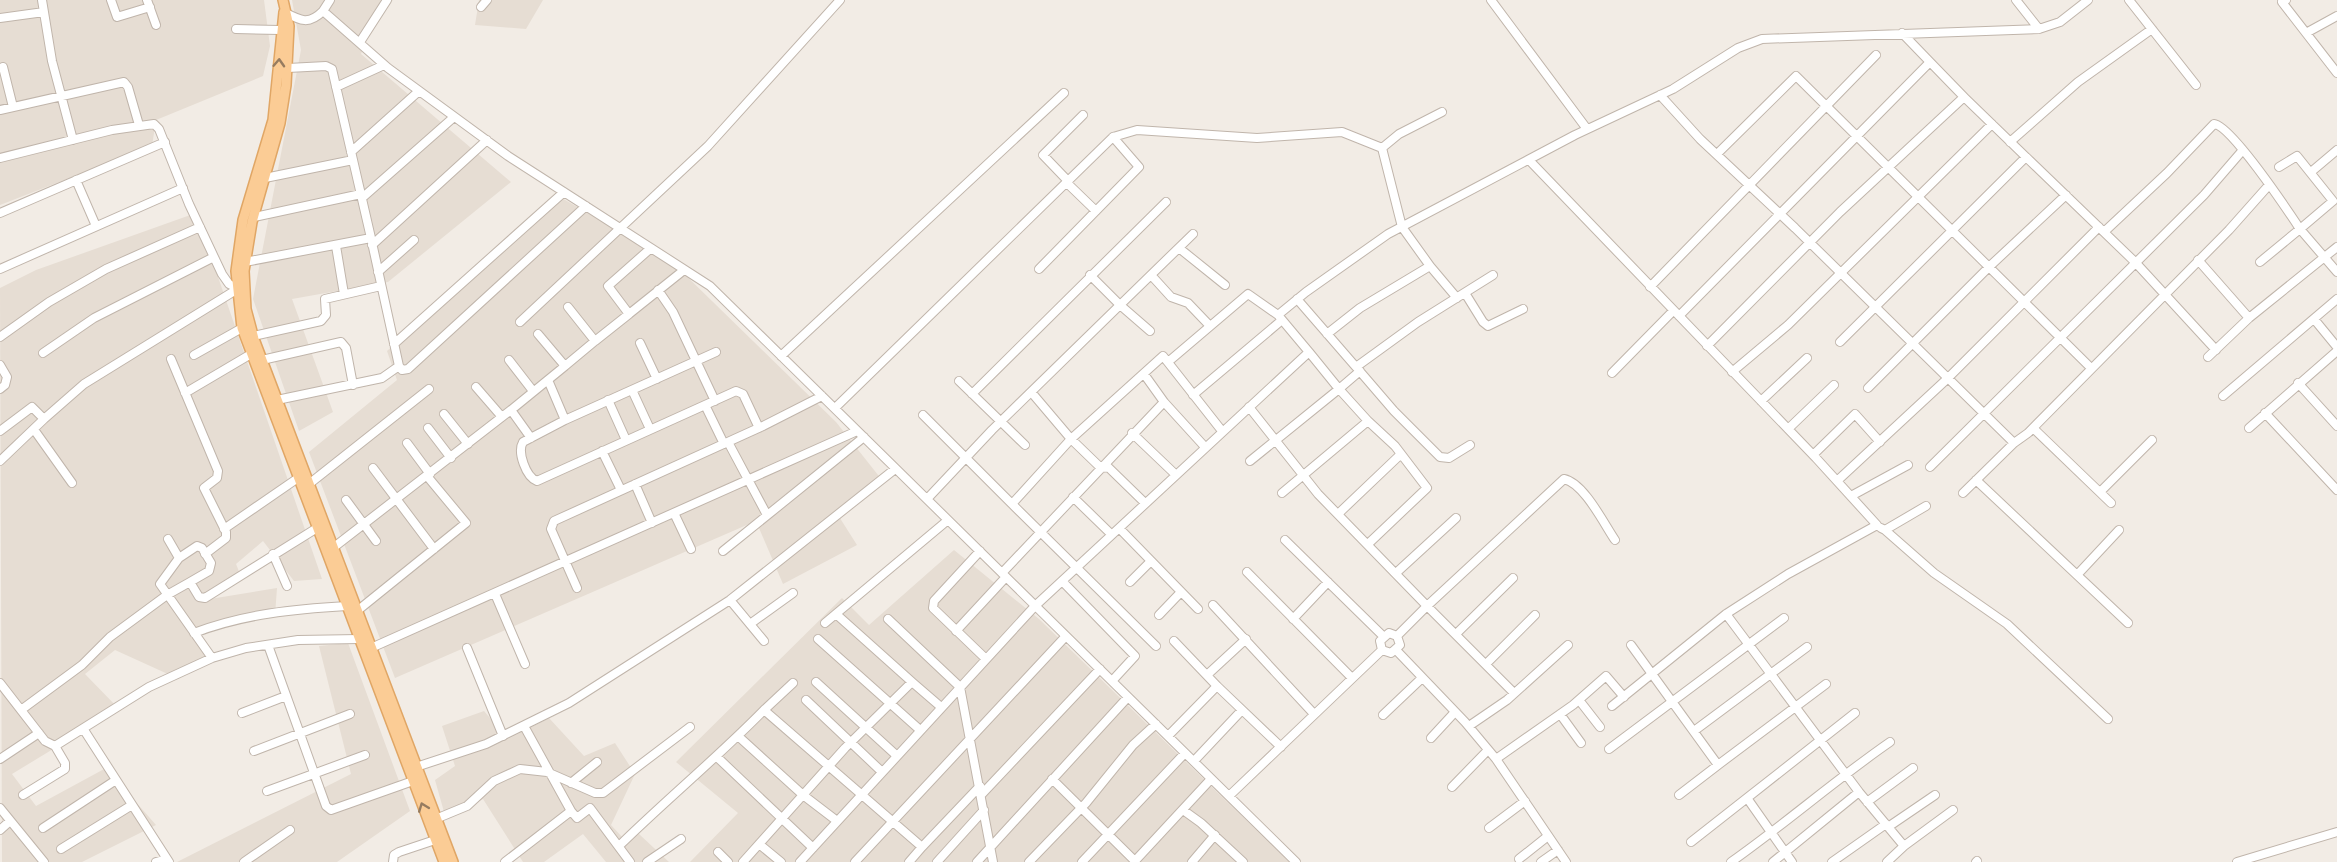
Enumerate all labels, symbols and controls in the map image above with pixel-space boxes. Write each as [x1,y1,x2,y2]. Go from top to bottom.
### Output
one-way arrow [272,59,285,68]
one-way arrow [418,802,430,813]

